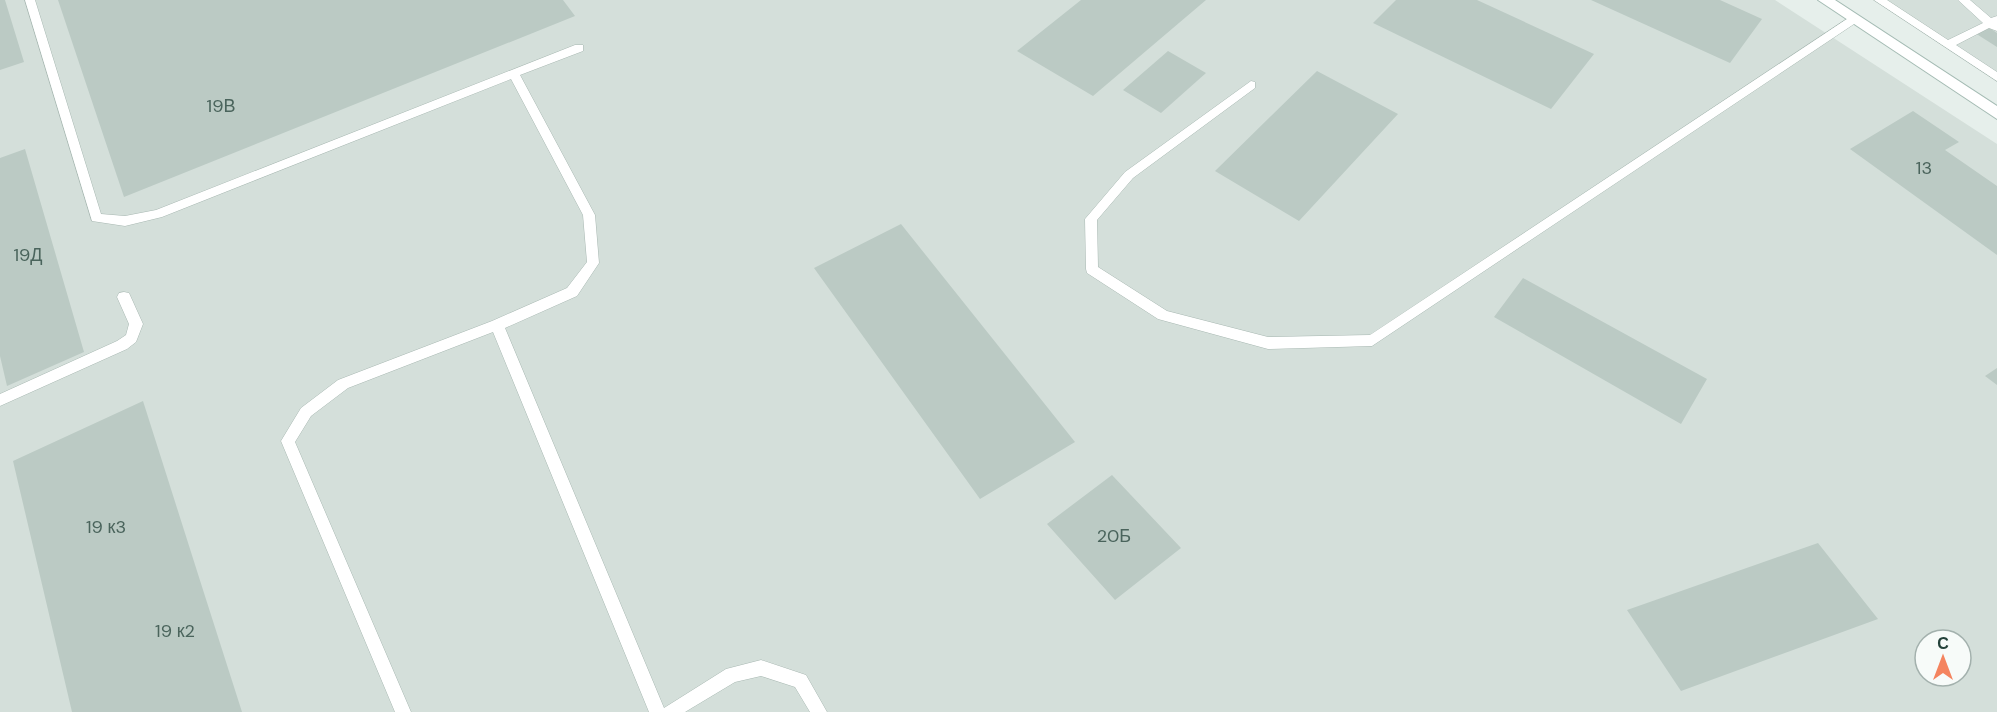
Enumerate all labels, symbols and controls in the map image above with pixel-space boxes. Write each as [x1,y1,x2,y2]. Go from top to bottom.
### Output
house number: 19В [207,94,235,118]
house number: 13 [1916,156,1932,180]
house number: 19Д [13,243,43,267]
house number: 19 к3 [86,515,126,539]
house number: 20Б [1097,524,1131,548]
house number: 19 к2 [155,619,195,643]
north arrow [1913,628,1973,688]
text: С [1937,633,1949,654]

